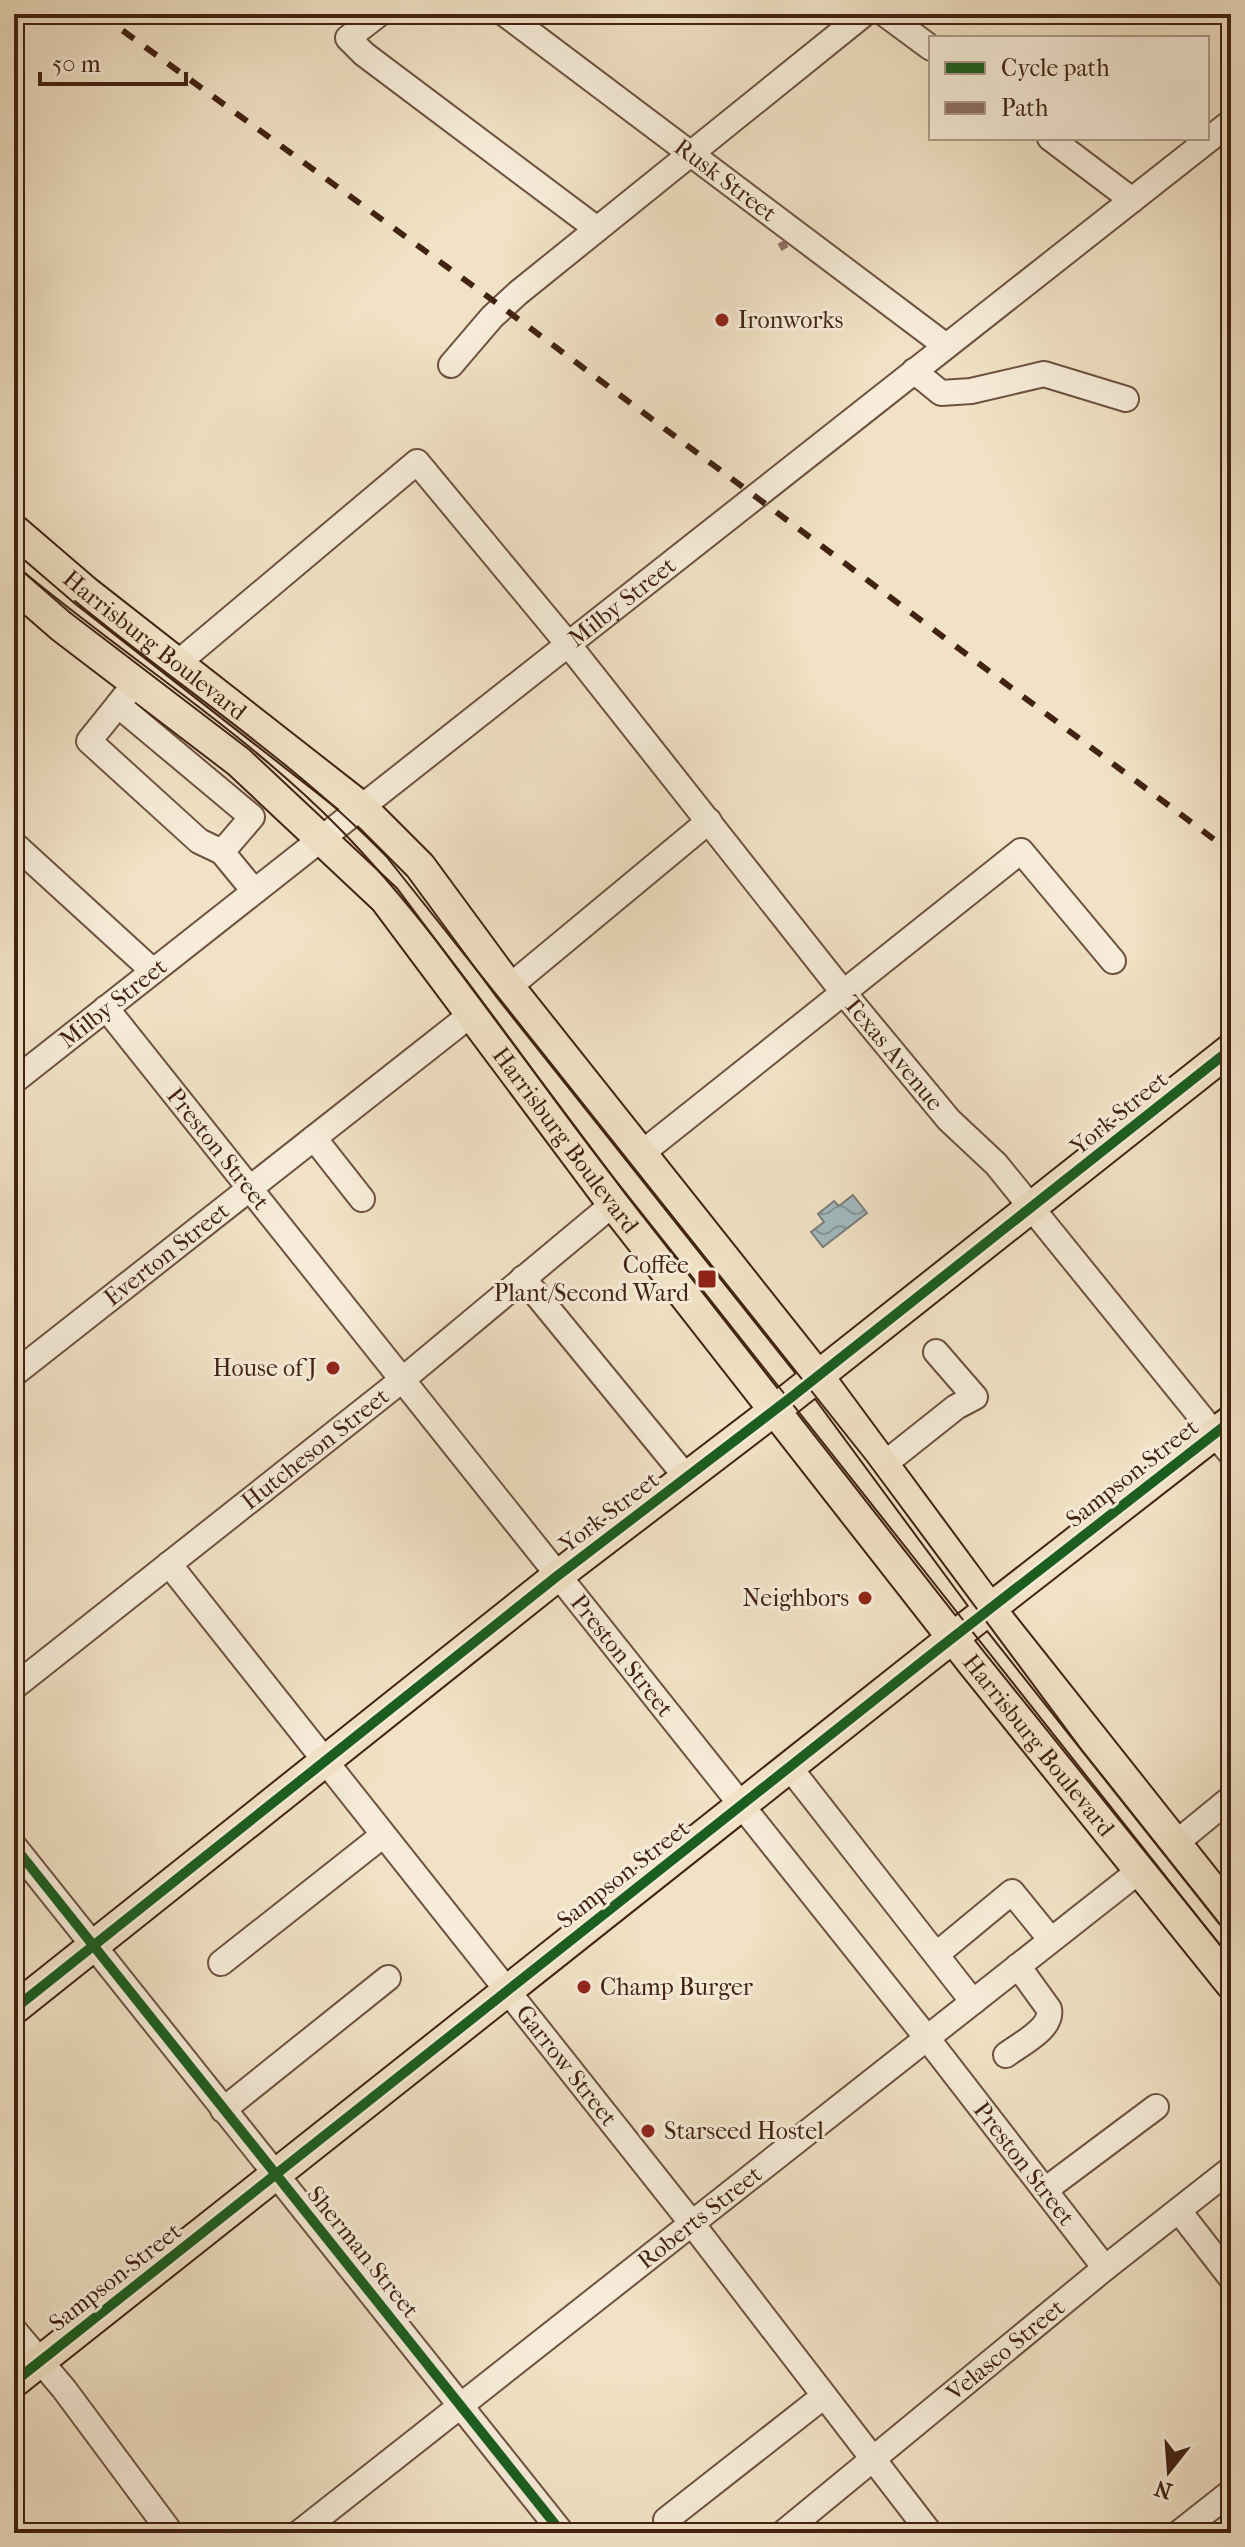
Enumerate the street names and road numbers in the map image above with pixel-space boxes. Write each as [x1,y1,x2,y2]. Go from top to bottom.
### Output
street label: Rusk Street [669,133,782,228]
street label: Milby Street [563,551,682,653]
street label: Harrisburg Boulevard [57,564,253,727]
street label: Milby Street [54,952,173,1054]
street label: Texas Avenue [838,990,949,1116]
street label: Harrisburg Boulevard [487,1042,645,1240]
street label: York Street [1064,1065,1174,1161]
street label: Preston Street [161,1082,276,1216]
street label: Everton Street [98,1196,235,1312]
street label: Hutcheson Street [236,1382,395,1516]
street label: Sampson Street [1060,1413,1204,1533]
street label: York Street [553,1465,664,1559]
street label: Preston Street [565,1589,680,1723]
street label: Harrisburg Boulevard [957,1649,1121,1843]
street label: Sampson Street [551,1814,695,1934]
street label: Garrow Street [510,1999,623,2132]
street label: Preston Street [968,2096,1081,2231]
street label: Roberts Street [632,2160,767,2275]
street label: Sherman Street [301,2181,425,2324]
street label: Sampson Street [43,2217,187,2337]
street label: Velasco Street [940,2293,1070,2407]

